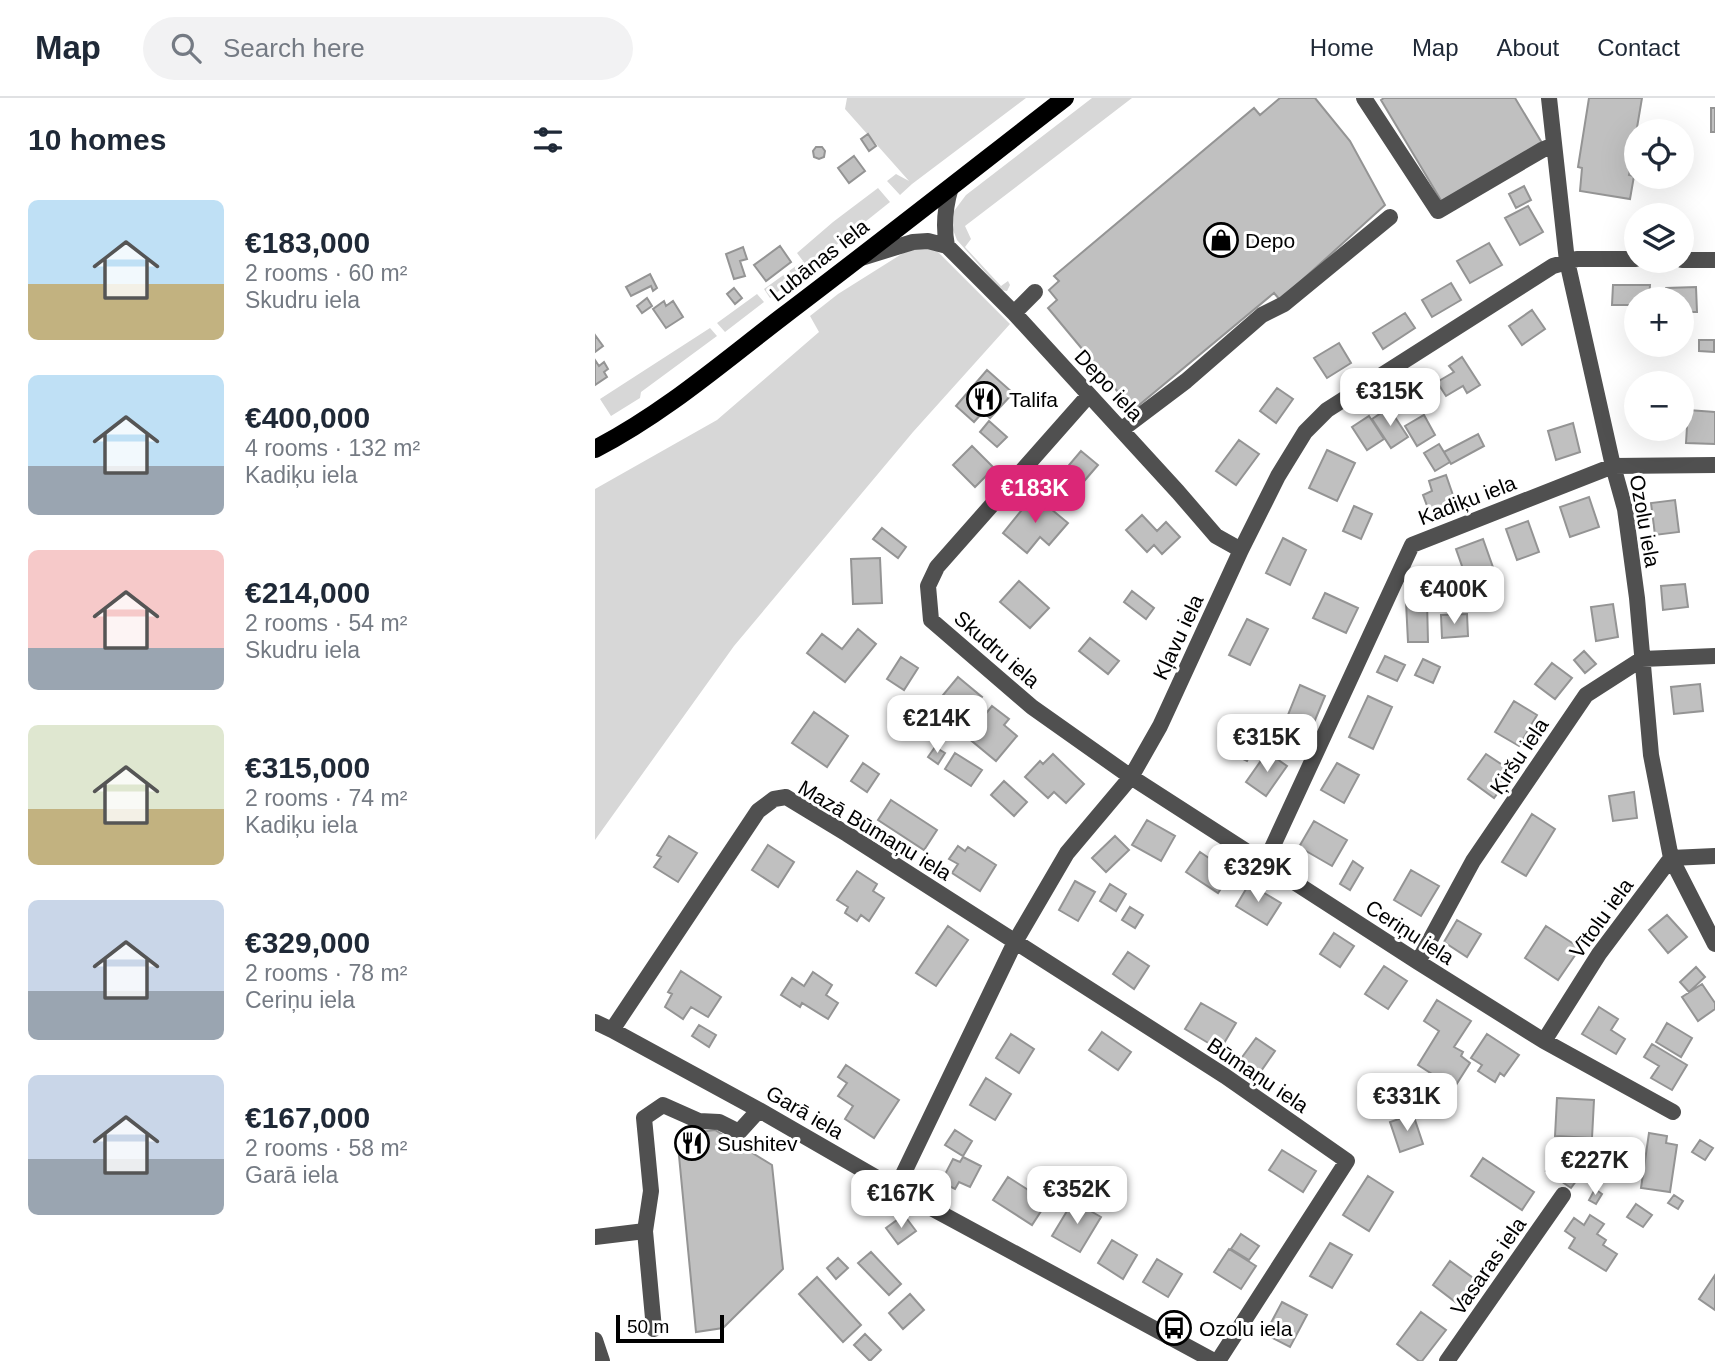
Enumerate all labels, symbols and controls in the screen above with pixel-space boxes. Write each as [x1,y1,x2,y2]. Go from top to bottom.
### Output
search box [143,17,633,80]
text: Map [35,29,101,66]
icon: search [167,29,205,67]
text: Search here [223,33,365,63]
text: Home [1310,34,1374,61]
text: Map [1412,34,1459,61]
text: About [1497,34,1559,61]
text: Contact [1597,34,1680,61]
map controls [1624,119,1694,441]
button: locate [1624,119,1694,189]
icon: filters [529,121,567,159]
text: 10 homes [28,123,166,156]
button: layers [1624,203,1694,273]
street label: Lubānas iela [765,214,873,306]
shop icon: Depo [1202,221,1240,259]
text: €183,000 [245,226,370,259]
icon: home [84,228,168,312]
place label: Depo [1245,229,1295,252]
text: 2 rooms · 60 m² [245,260,407,286]
text: Skudru iela [245,287,360,313]
button: + [1624,287,1694,357]
street label: Depo iela [1070,345,1148,426]
pin: €315K [1341,368,1439,428]
button: − [1624,371,1694,441]
text: €315K [1356,378,1424,404]
restaurant icon: Talifa [965,380,1003,418]
place label: Talifa [1009,388,1058,411]
text: €400,000 [245,401,370,434]
icon: home [84,403,168,487]
text: 4 rooms · 132 m² [245,435,420,461]
text: Kadiķu iela [245,462,358,488]
pin: €183K [986,466,1084,525]
street label: Kadiķu iela [1415,471,1519,529]
street label: Ozolu iela [1626,473,1664,569]
text: €183K [1001,475,1069,501]
pin: €400K [1405,566,1503,626]
text: €214,000 [245,576,370,609]
text: €400K [1420,576,1488,602]
icon: home [84,578,168,662]
street label: Kļavu iela [1148,591,1208,683]
street label: Skudru iela [950,606,1044,692]
text: 2 rooms · 54 m² [245,610,407,636]
text: Skudru iela [245,637,360,663]
pin: €214K [888,696,986,755]
text: €214K [903,705,971,731]
pin: €315K [1218,714,1316,774]
street label: Ķiršu iela [1485,714,1553,798]
text: €315K [1233,724,1301,750]
text: €315,000 [245,751,370,784]
icon: home [84,753,168,837]
street label: Mazā Būmaņu iela [795,775,956,885]
text: 2 rooms · 74 m² [245,785,407,811]
text: Kadiķu iela [245,812,358,838]
pin: €329K [1209,844,1307,904]
text: €329K [1224,854,1292,880]
street label: Vītolu iela [1565,874,1638,962]
street label: Ceriņu iela [1362,895,1459,969]
text: €329,000 [245,926,370,959]
icon: home [84,928,168,1012]
text: 2 rooms · 78 m² [245,960,407,986]
text: Ceriņu iela [245,987,355,1013]
street label: Būmaņu iela [1203,1033,1313,1117]
pin: €331K [1358,1074,1456,1133]
street label: Garā iela [762,1081,848,1143]
text: €331K [1373,1083,1441,1109]
text: €167,000 [245,1101,370,1134]
icon: home [84,1103,168,1187]
restaurant icon: Sushitev [673,1124,711,1162]
place label: Sushitev [717,1132,798,1155]
text: 2 rooms · 58 m² [245,1135,407,1161]
pin: €227K [1546,1138,1644,1197]
text: €227K [1561,1147,1629,1173]
text: Garā iela [245,1162,338,1188]
pin: €352K [1028,1166,1126,1226]
pin: €167K [852,1170,950,1230]
text: €352K [1043,1176,1111,1202]
text: €167K [867,1180,935,1206]
street label: Vasaras iela [1446,1212,1530,1319]
bus stop icon: Ozolu iela [1155,1309,1193,1347]
scale bar [616,1312,725,1344]
text: 50 m [627,1316,669,1337]
place label: Ozolu iela [1199,1317,1293,1340]

